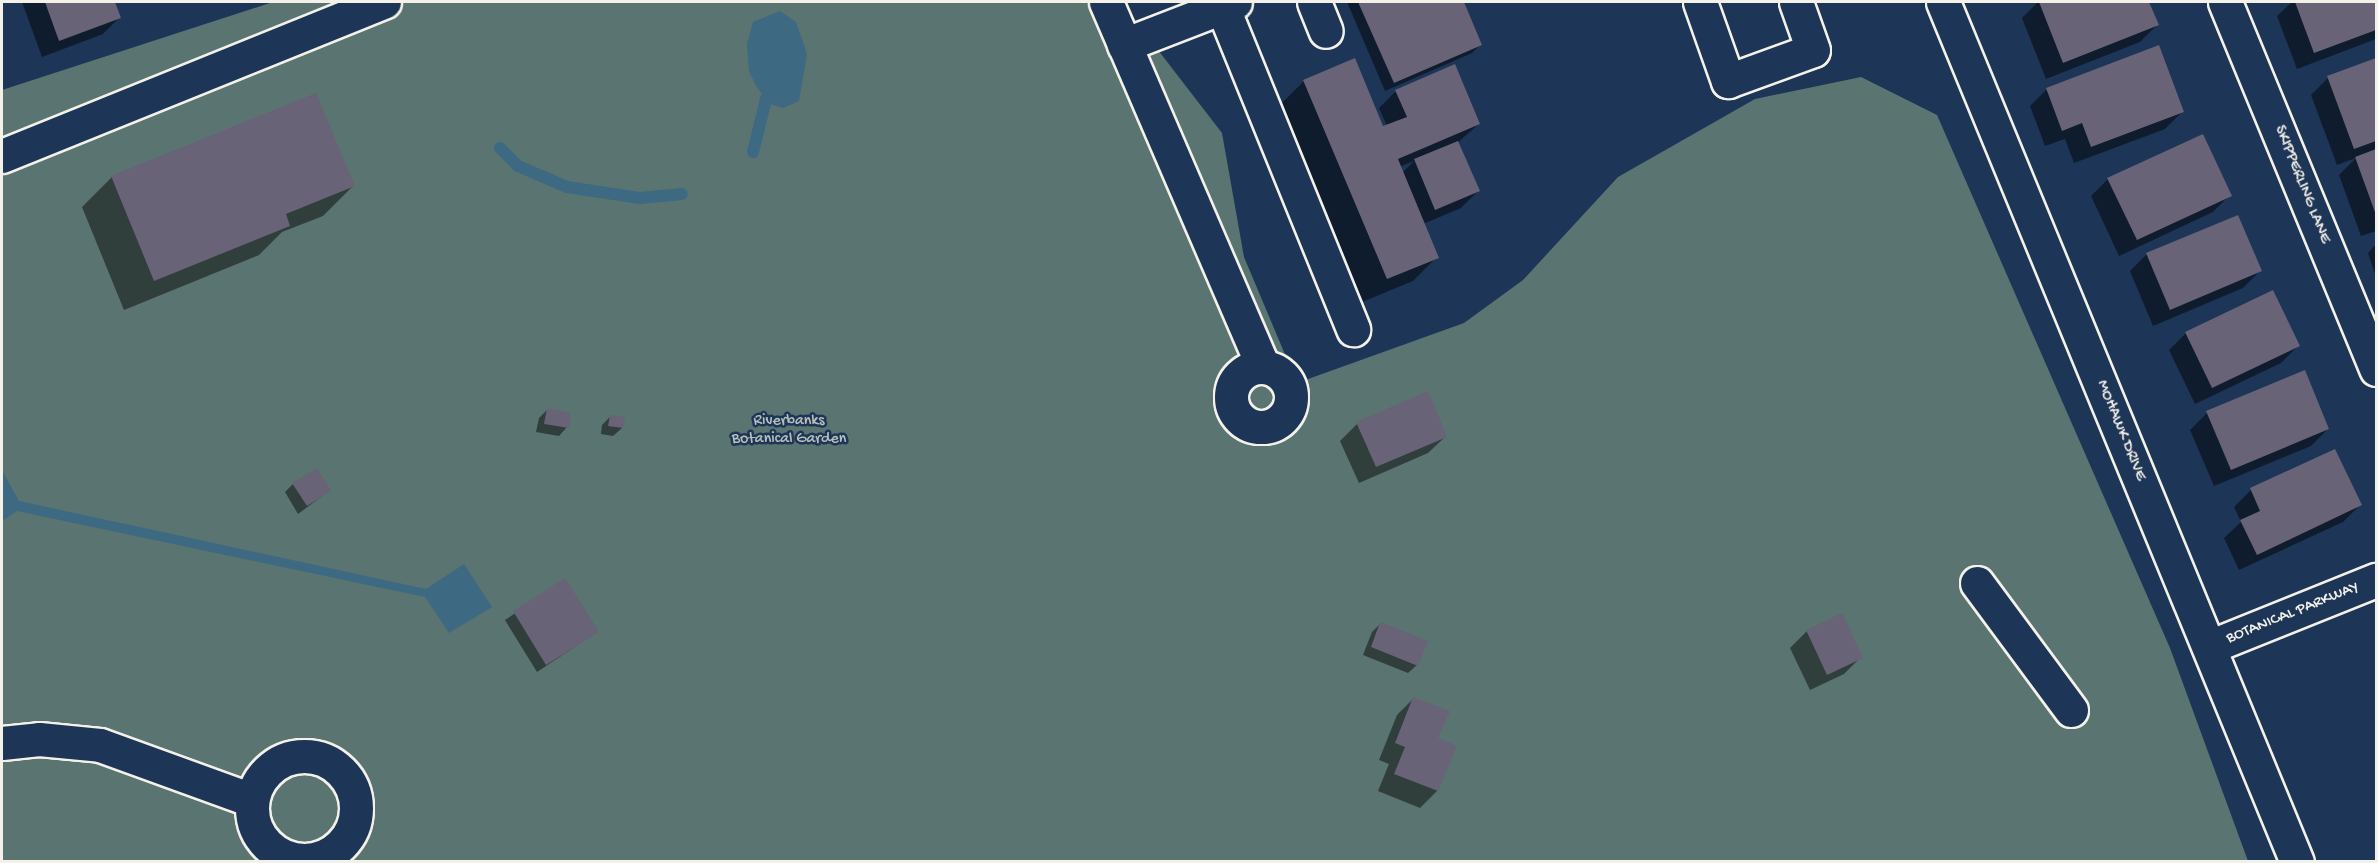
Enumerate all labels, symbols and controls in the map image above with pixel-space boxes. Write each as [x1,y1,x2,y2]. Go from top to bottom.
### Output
street label: SKIPPERLING LANE [2269,123,2333,247]
street label: MOHAWK DRIVE [2091,378,2149,484]
park label: Riverbanks Botanical Garden [732,412,846,450]
street label: BOTANICAL PARKWAY [2224,579,2362,649]

